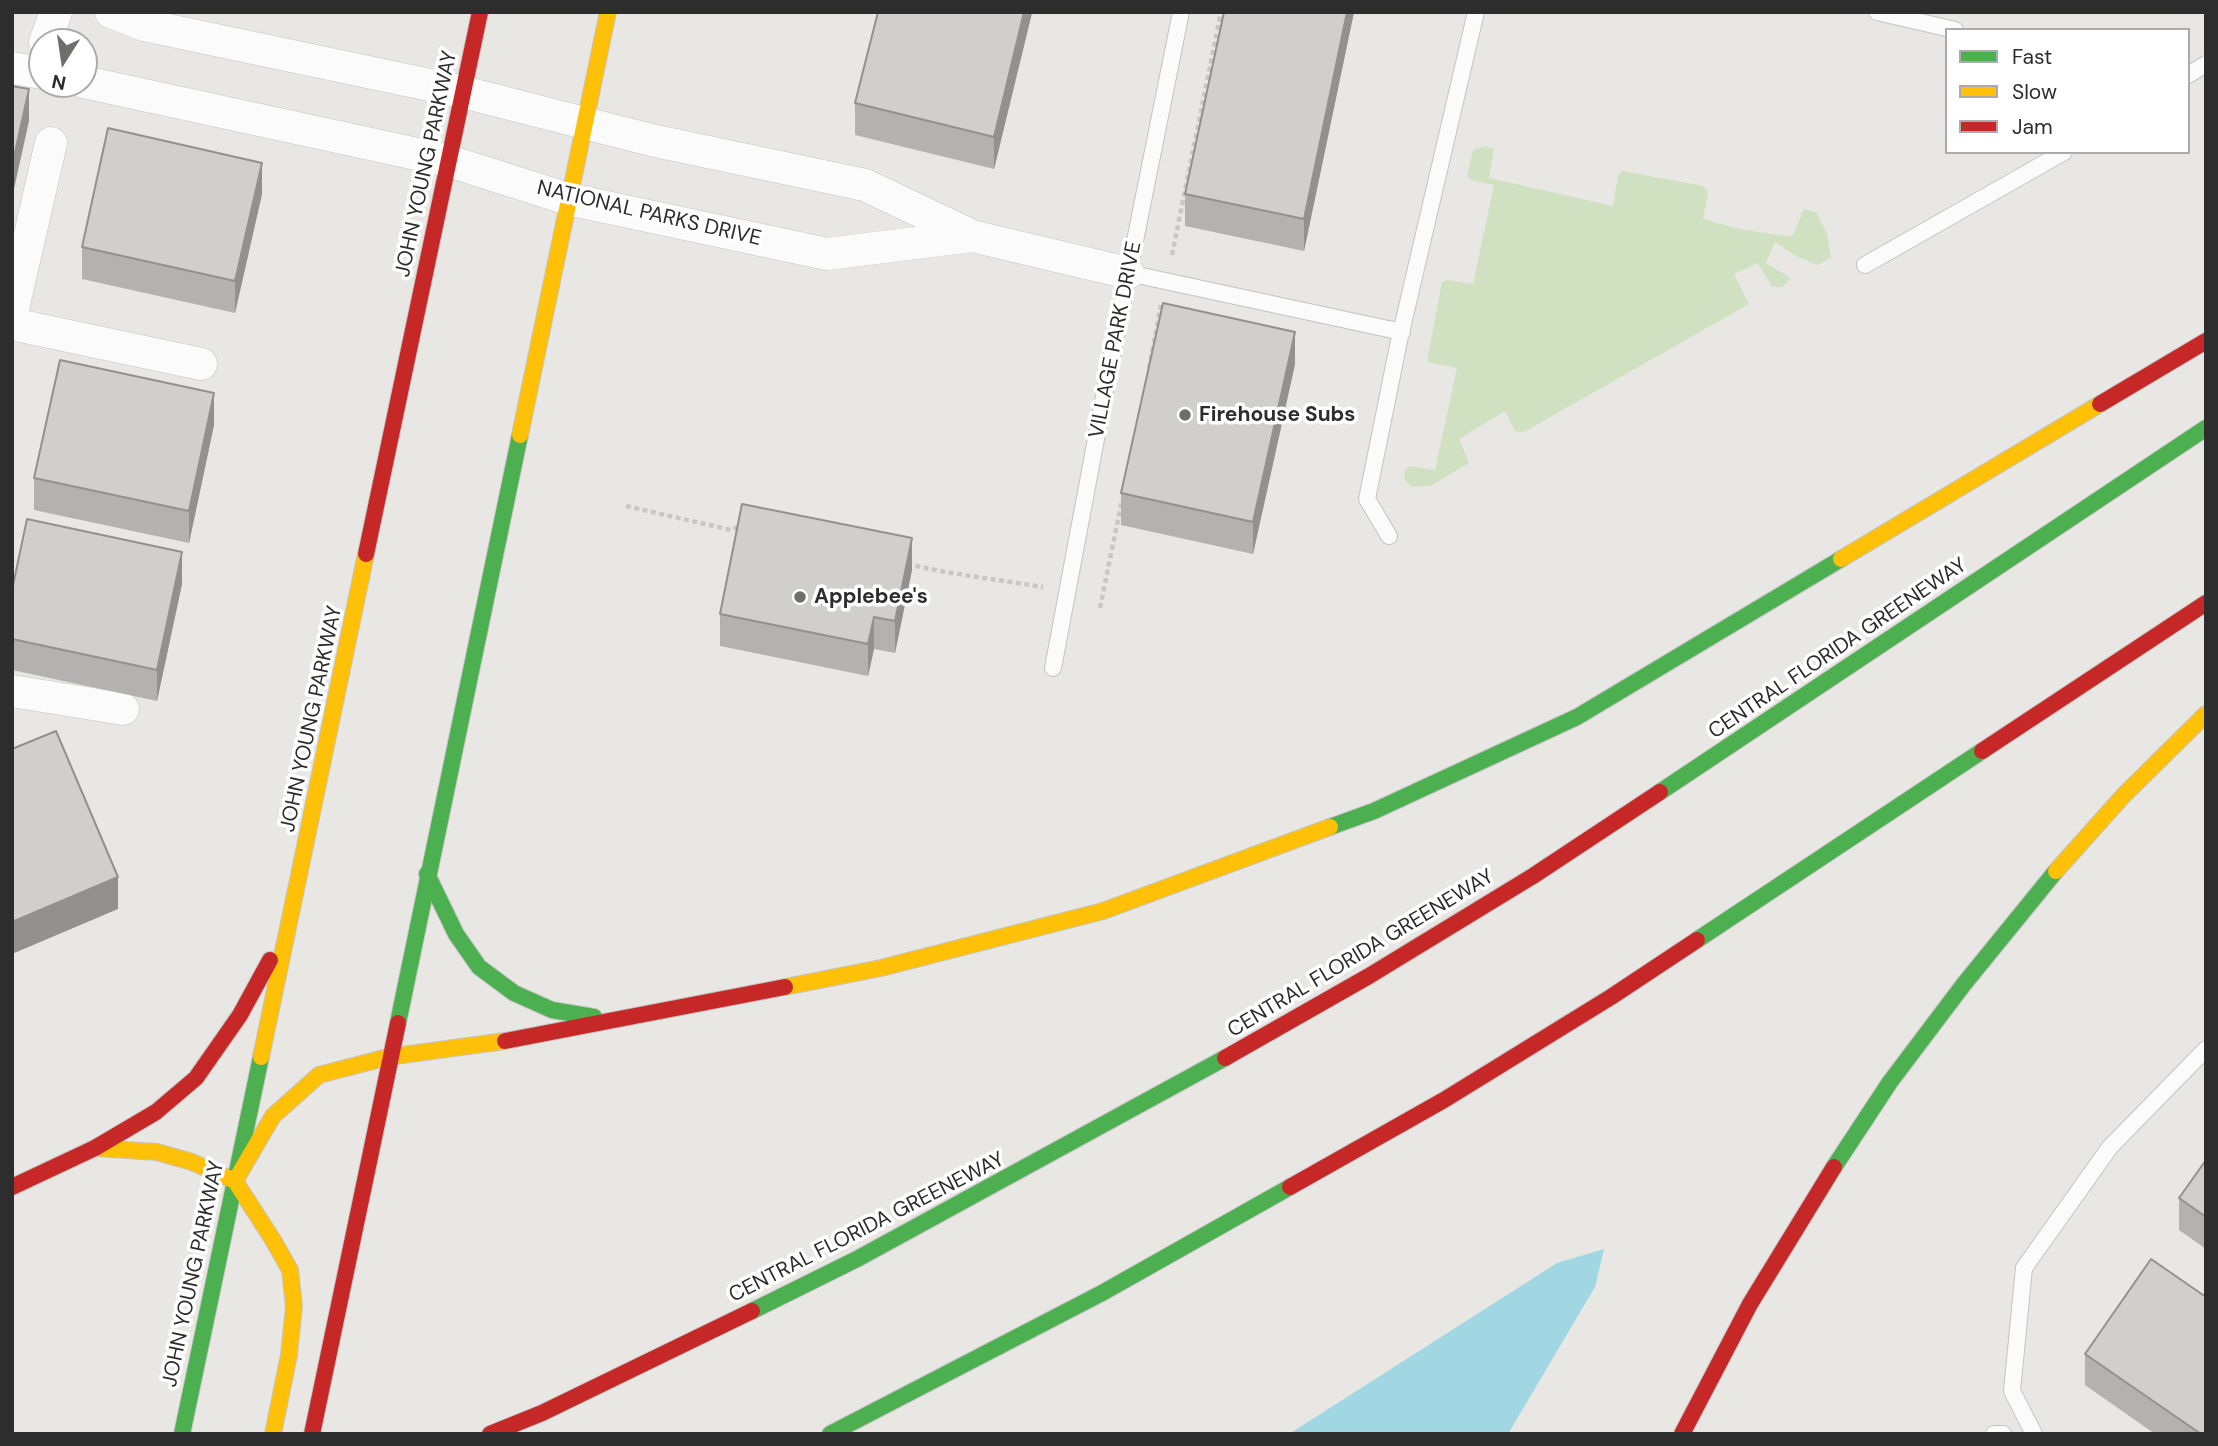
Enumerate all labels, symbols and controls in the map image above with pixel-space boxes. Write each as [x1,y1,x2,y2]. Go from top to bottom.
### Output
north arrow [28,28,98,98]
legend [1945,28,2190,154]
text: Fast [2012,43,2052,71]
street label: JOHN YOUNG PARKWAY [391,48,463,280]
text: N [50,68,68,96]
text: Slow [2012,78,2057,106]
text: Jam [2012,113,2053,141]
street label: NATIONAL PARKS DRIVE [534,176,764,252]
street label: VILLAGE PARK DRIVE [1085,239,1147,441]
place label: Firehouse Subs [1199,402,1356,428]
marker: Firehouse Subs [1177,407,1193,423]
street label: CENTRAL FLORIDA GREENEWAY [1704,553,1972,745]
place label: Applebee's [814,584,928,610]
marker: Applebee's [792,589,808,605]
street label: JOHN YOUNG PARKWAY [276,603,348,835]
street label: CENTRAL FLORIDA GREENEWAY [1223,864,1499,1044]
street label: CENTRAL FLORIDA GREENEWAY [725,1147,1009,1309]
street label: JOHN YOUNG PARKWAY [158,1158,230,1390]

